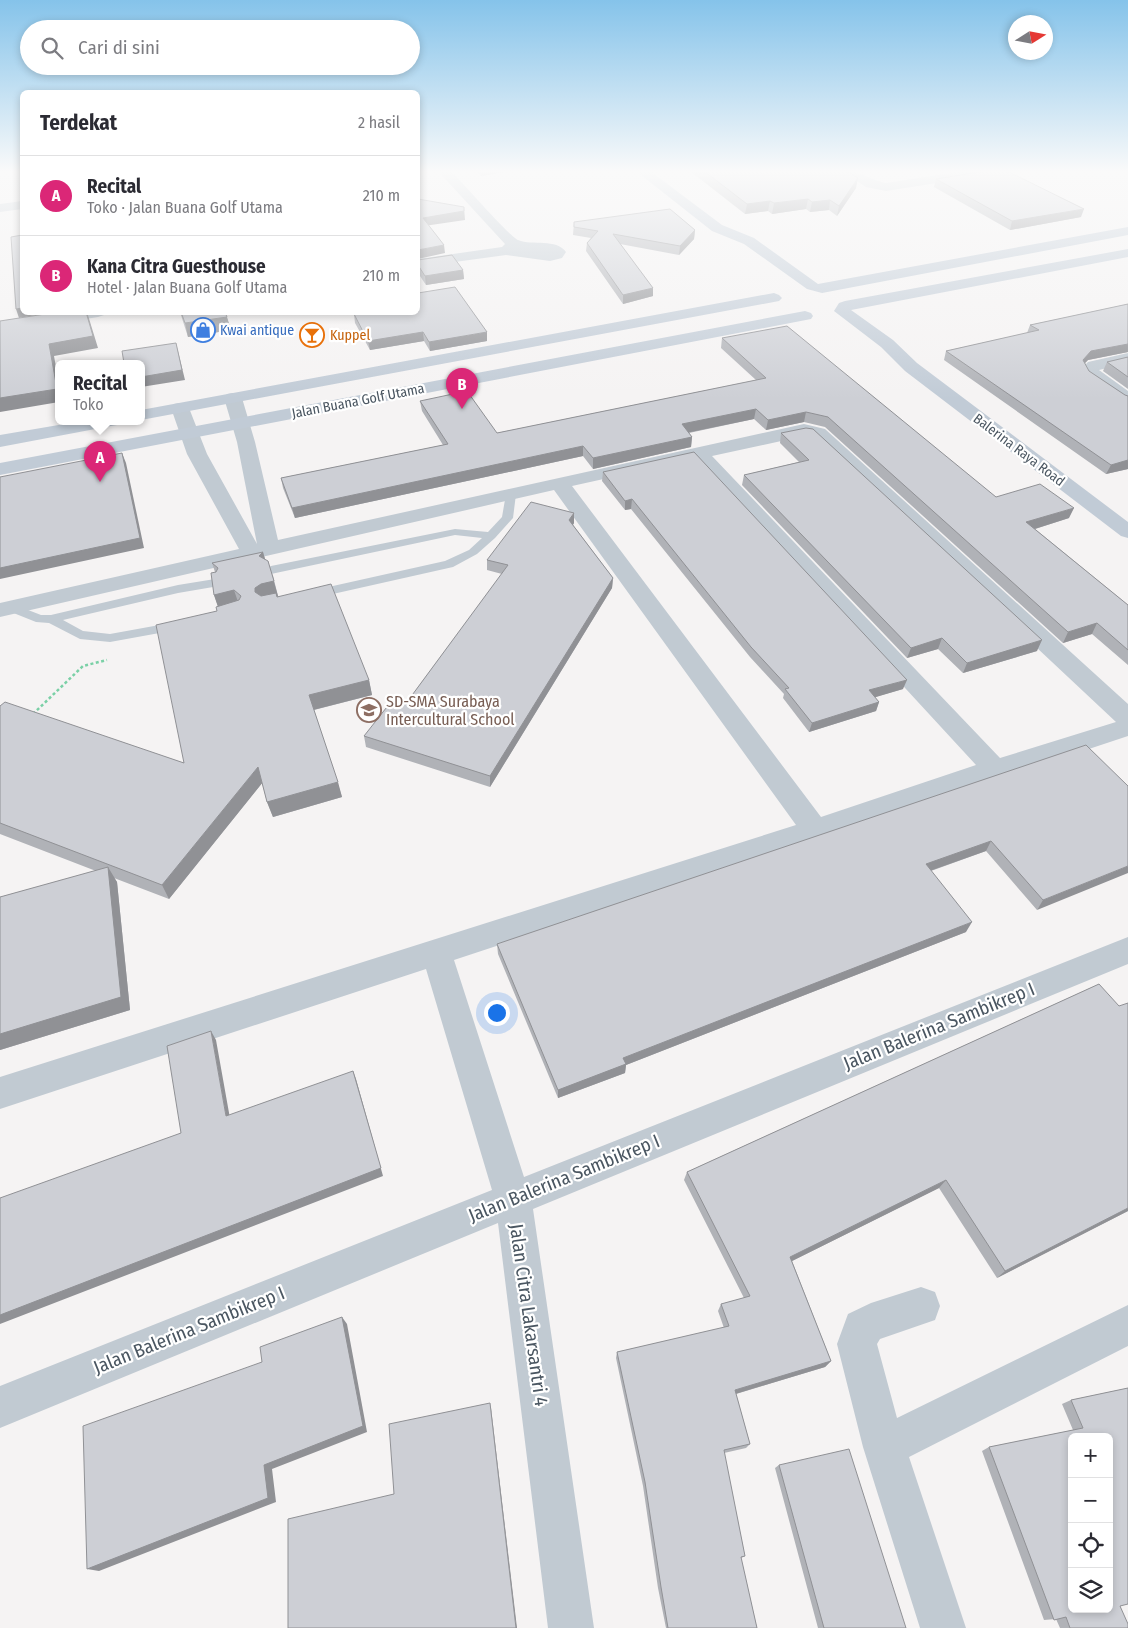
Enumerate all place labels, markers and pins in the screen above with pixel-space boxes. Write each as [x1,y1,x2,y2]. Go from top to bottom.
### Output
shop icon: Kwai antique [190,317,216,343]
place label: Kwai antique [220,322,294,339]
bar icon: Kuppel [299,322,325,348]
place label: Kuppel [330,327,370,344]
pin: B [446,368,478,409]
pin: A [84,441,116,482]
place label: SD-SMA Surabaya Intercultural School [386,692,515,729]
school or university icon: SD-SMA Surabaya Intercultural School [356,697,382,723]

